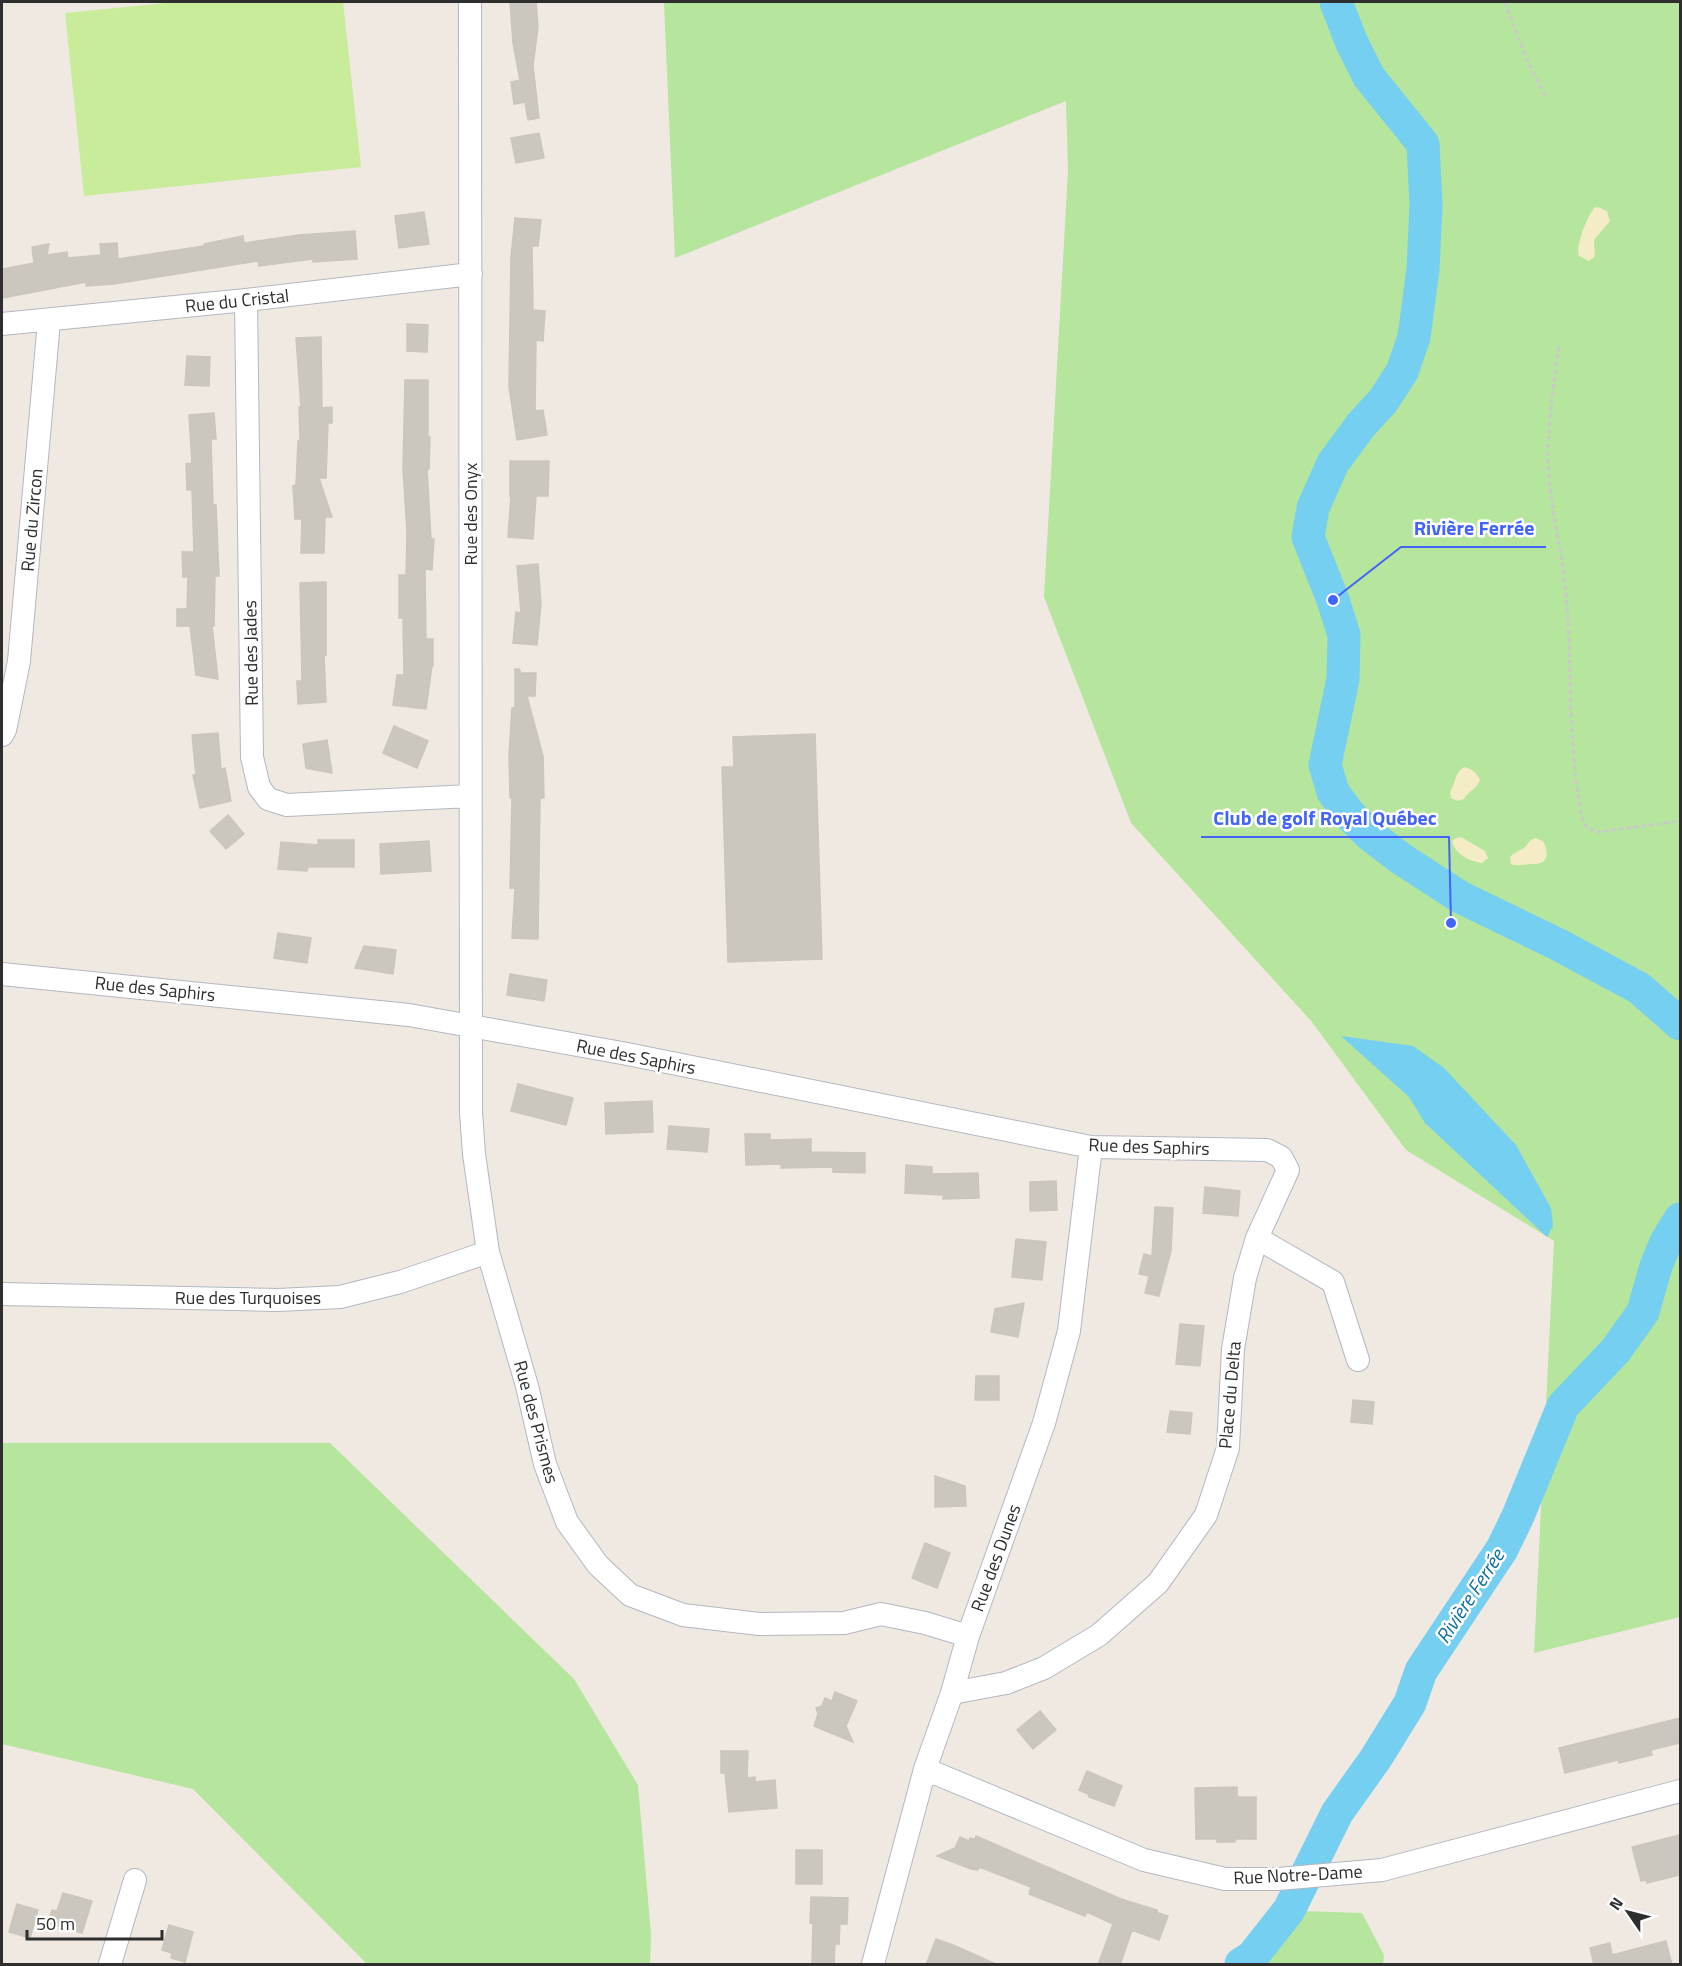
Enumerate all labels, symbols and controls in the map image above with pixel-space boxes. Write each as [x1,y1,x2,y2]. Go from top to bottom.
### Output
street label: Rue du Cristal [184,282,290,319]
street label: Rue des Onyx [457,463,484,565]
street label: Rue du Zircon [14,467,49,573]
callout: Rivière Ferrée [1401,509,1546,547]
text: Rivière Ferrée [1414,512,1534,543]
street label: Rue des Jades [236,600,265,706]
callout: Club de golf Royal Québec [1201,799,1449,837]
text: Club de golf Royal Québec [1213,802,1437,833]
street label: Rue des Saphirs [93,969,217,1008]
street label: Rue des Saphirs [574,1032,698,1081]
street label: Rue des Saphirs [1088,1131,1210,1162]
street label: Rue des Turquoises [175,1284,321,1311]
street label: Place du Delta [1211,1340,1248,1450]
street label: Rue des Prismes [507,1357,566,1486]
street label: Rue des Dunes [964,1500,1028,1615]
water label: Rivière Ferrée [1427,1541,1513,1649]
street label: Rue Notre-Dame [1233,1858,1363,1891]
north arrow [1598,1882,1658,1942]
text: N [1603,1892,1629,1915]
scale bar [27,1903,162,1941]
text: 50 m [36,1910,75,1937]

